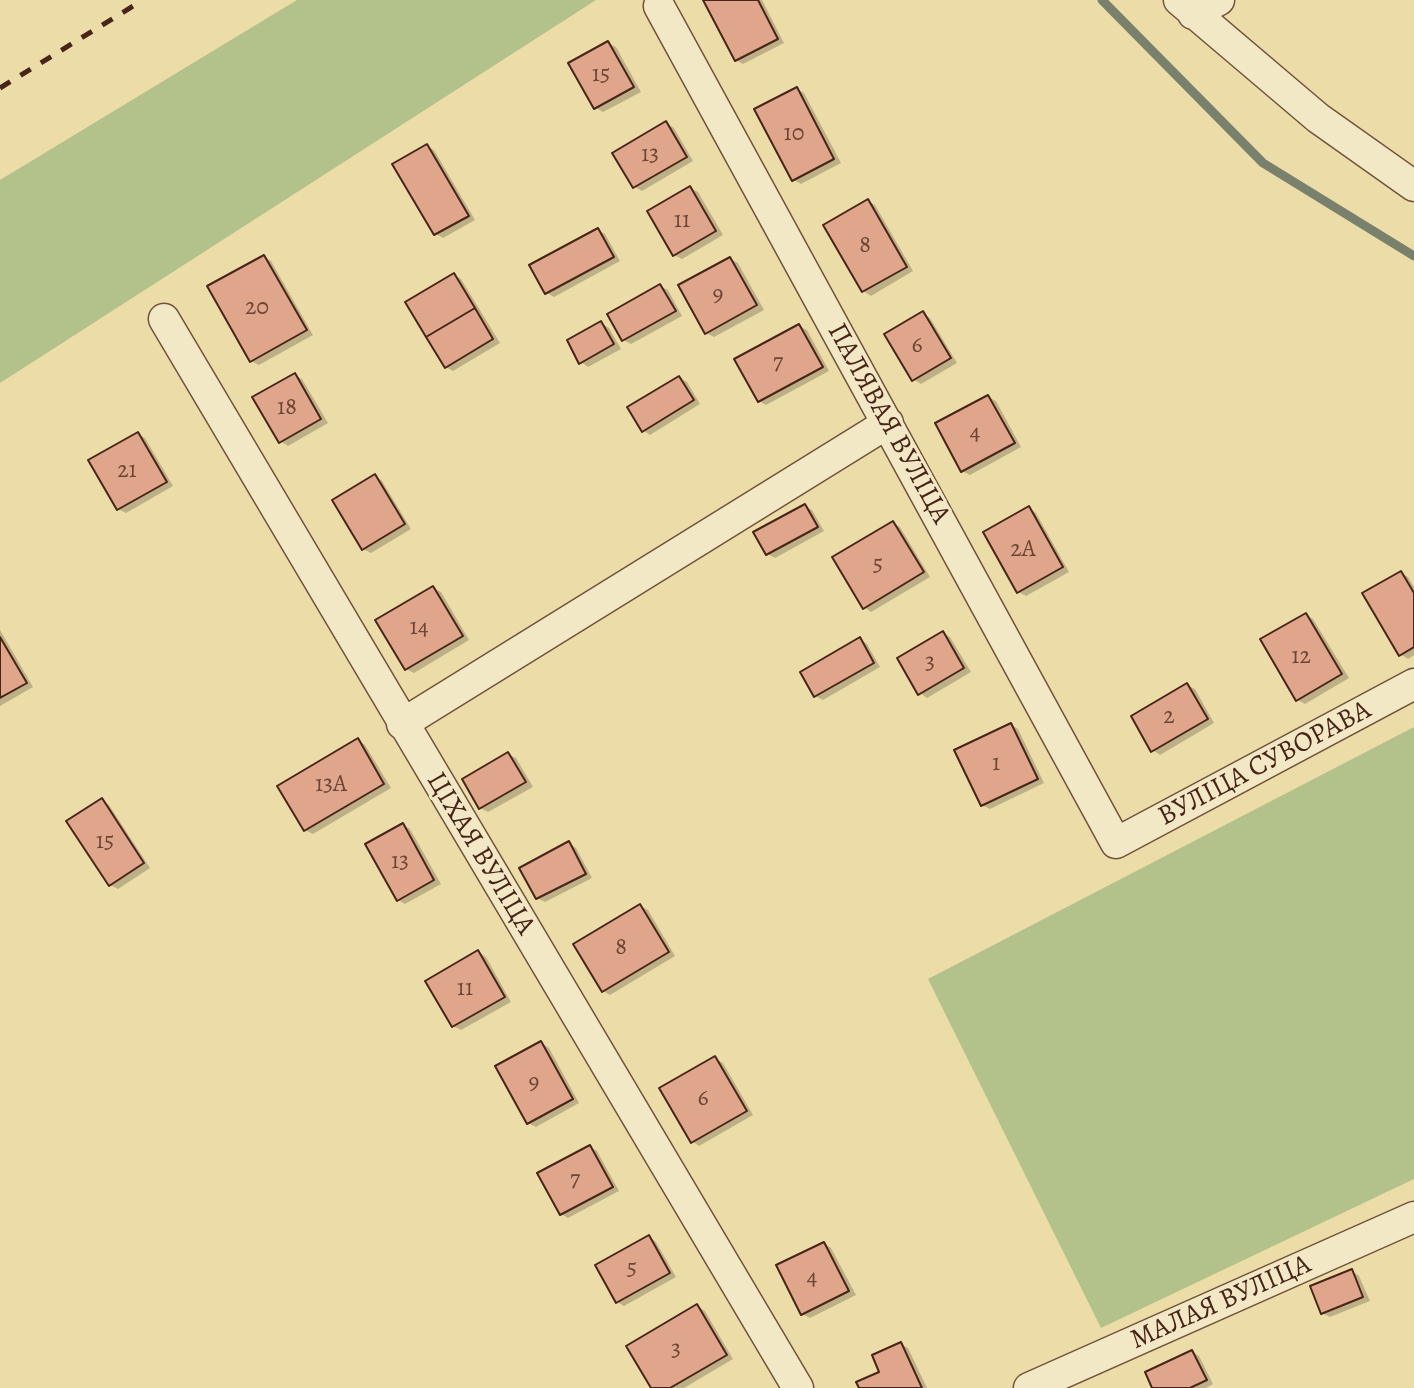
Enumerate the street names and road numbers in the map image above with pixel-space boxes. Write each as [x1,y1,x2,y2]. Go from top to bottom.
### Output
street label: ПАЛЯВАЯ ВУЛІЦА [819,318,957,530]
street label: ВУЛІЦА СУВОРАВА [1153,694,1377,834]
street label: ЦІХАЯ ВУЛІЦА [418,767,542,941]
street label: МАЛАЯ ВУЛІЦА [1126,1248,1316,1358]

